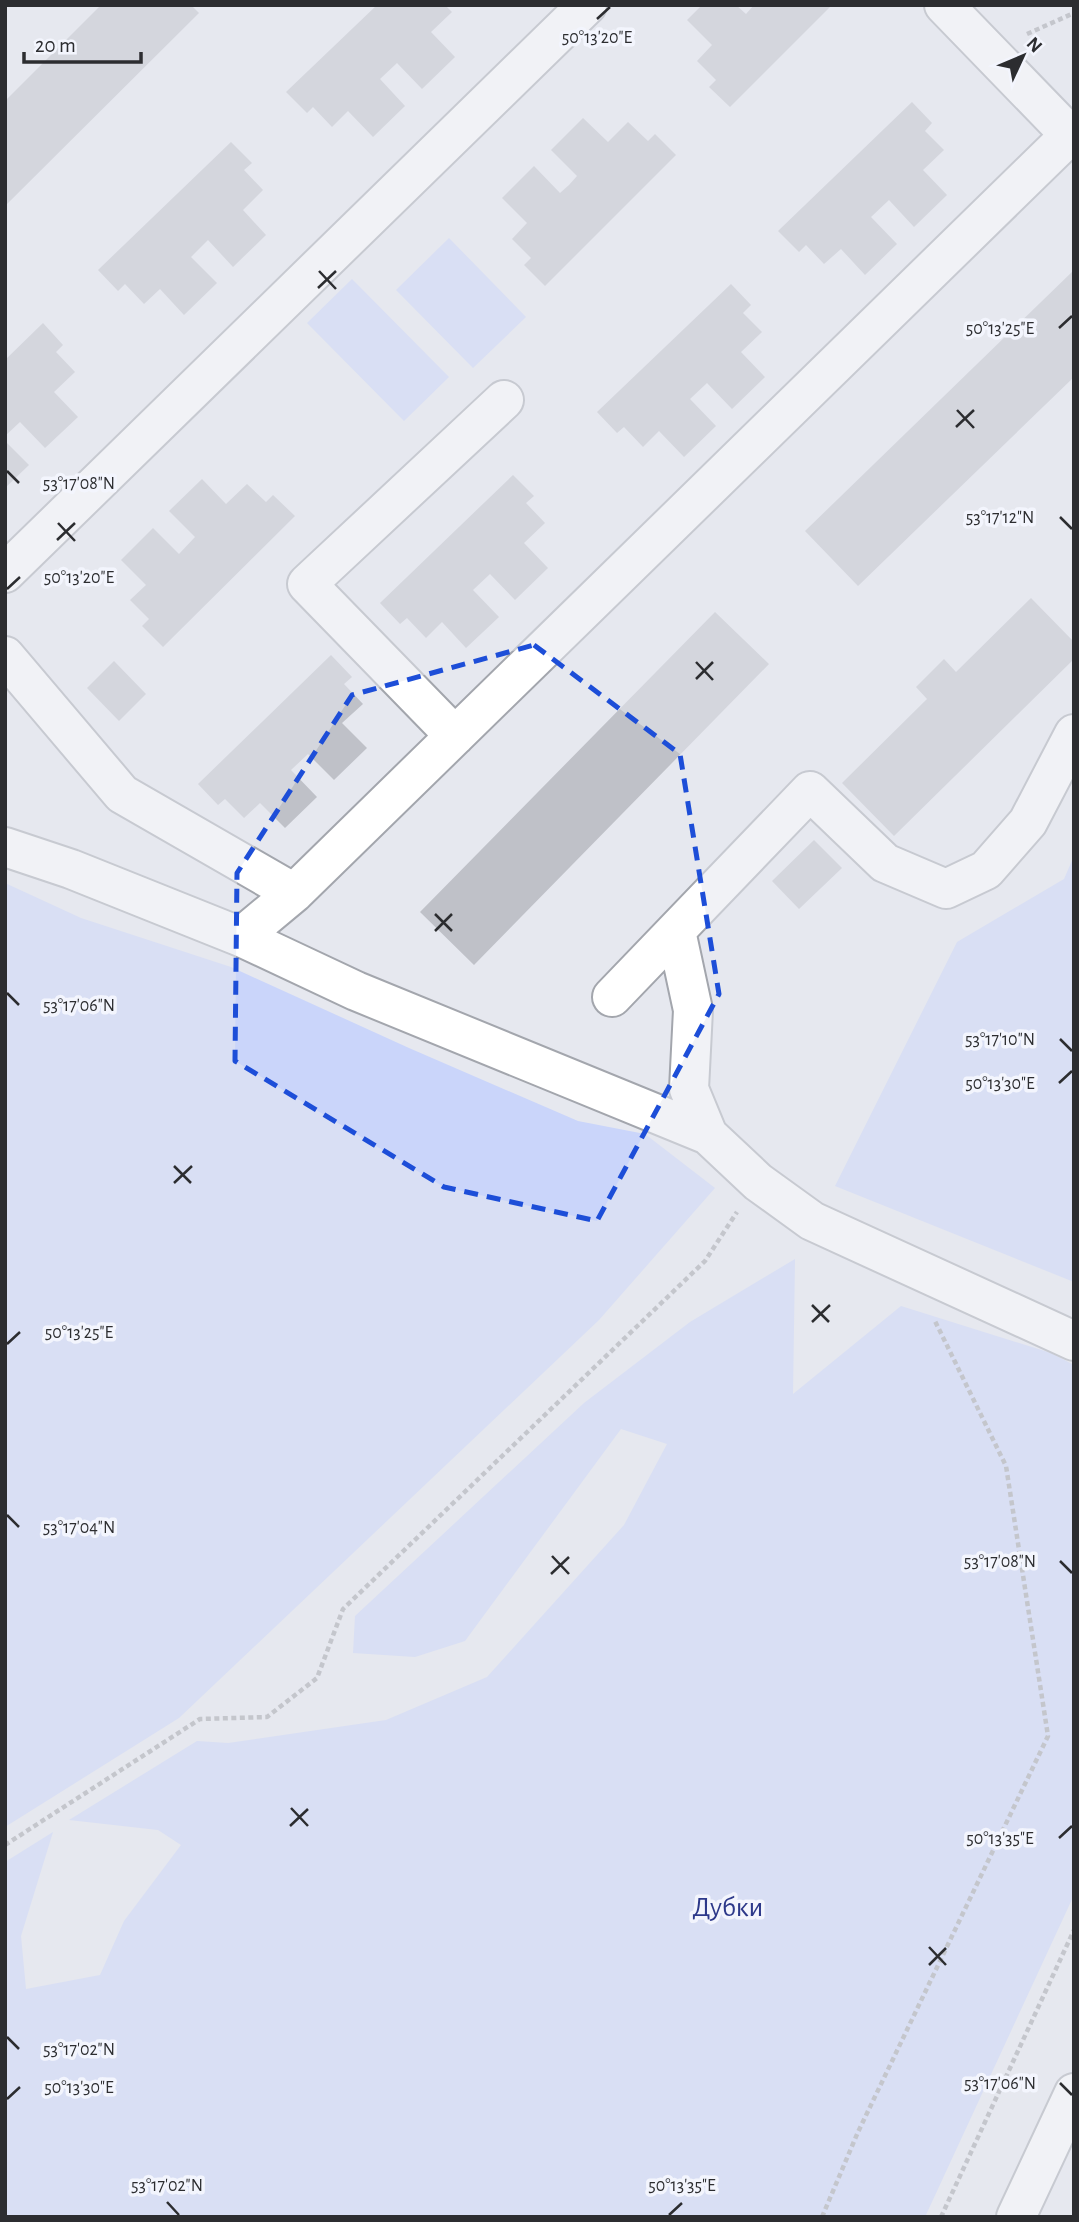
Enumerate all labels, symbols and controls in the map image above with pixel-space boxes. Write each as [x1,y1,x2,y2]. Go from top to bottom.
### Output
scale bar [24,21,142,65]
north arrow [988,21,1058,91]
text: 50°13'20"E [562,29,632,47]
text: N [1023,34,1046,57]
text: 20 m [35,35,76,56]
text: 50°13'25"E [966,320,1034,338]
text: 53°17'08"N [43,475,115,493]
text: 53°17'12"N [966,509,1034,527]
text: 50°13'20"E [44,569,114,587]
text: 53°17'06"N [43,997,115,1015]
text: 53°17'10"N [965,1031,1035,1049]
text: 50°13'30"E [965,1075,1035,1093]
text: 50°13'25"E [45,1324,113,1342]
text: 53°17'04"N [43,1519,115,1537]
text: 53°17'08"N [964,1553,1036,1571]
text: 50°13'35"E [966,1830,1034,1848]
park label: Дубки [693,1894,763,1922]
text: 53°17'02"N [43,2041,115,2059]
text: 53°17'06"N [964,2075,1036,2093]
text: 50°13'30"E [44,2079,114,2097]
text: 53°17'02"N [131,2177,203,2195]
text: 50°13'35"E [648,2177,716,2195]

